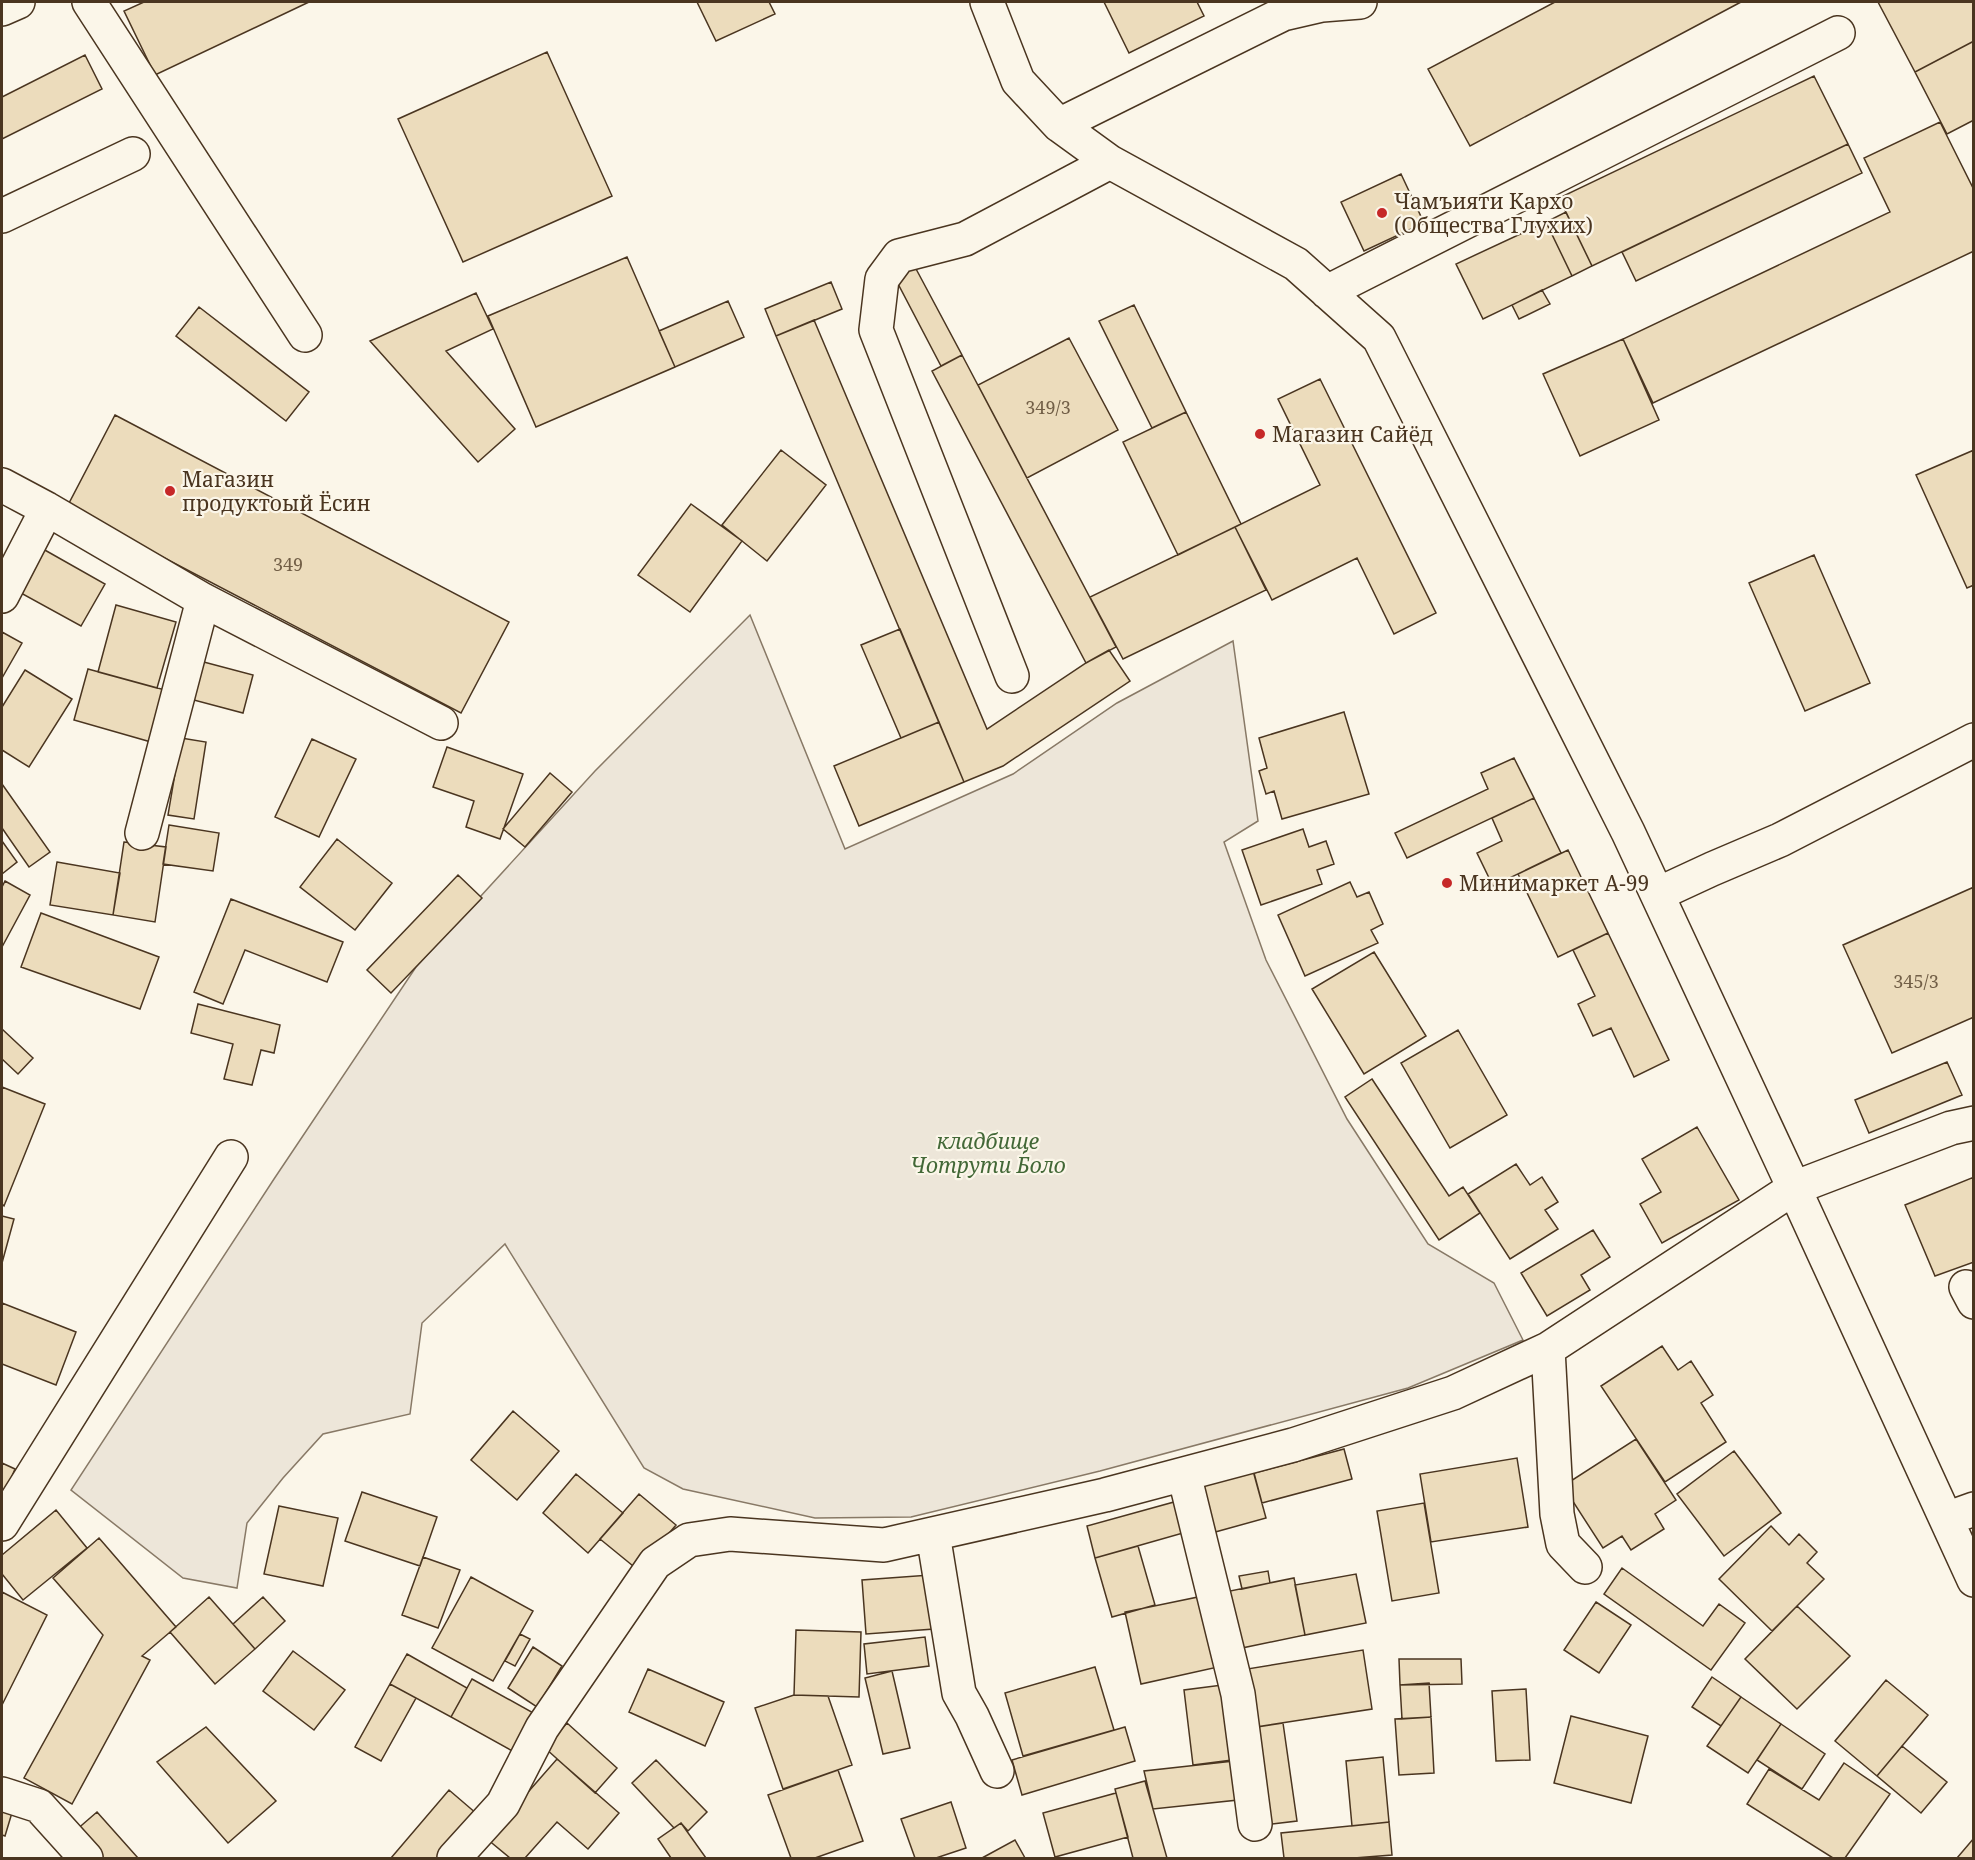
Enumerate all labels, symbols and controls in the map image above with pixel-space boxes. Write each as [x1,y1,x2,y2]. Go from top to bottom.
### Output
place label: Чамъияти Кархо (Общества Глухих) [1394,187,1593,239]
marker: Чамъияти Кархо (Общества Глухих) [1375,206,1389,220]
house number: 349/3 [1025,395,1071,419]
place label: Магазин Сайёд [1272,420,1433,448]
marker: Магазин Сайёд [1253,427,1267,441]
place label: Магазин продуктоый Ёсин [182,465,371,517]
marker: Магазин продуктоый Ёсин [163,484,177,498]
house number: 349 [273,552,303,576]
place label: Минимаркет А-99 [1459,869,1649,897]
marker: Минимаркет А-99 [1440,876,1454,890]
house number: 345/3 [1893,969,1939,993]
park label: кладбище Чотрути Боло [910,1127,1066,1179]

